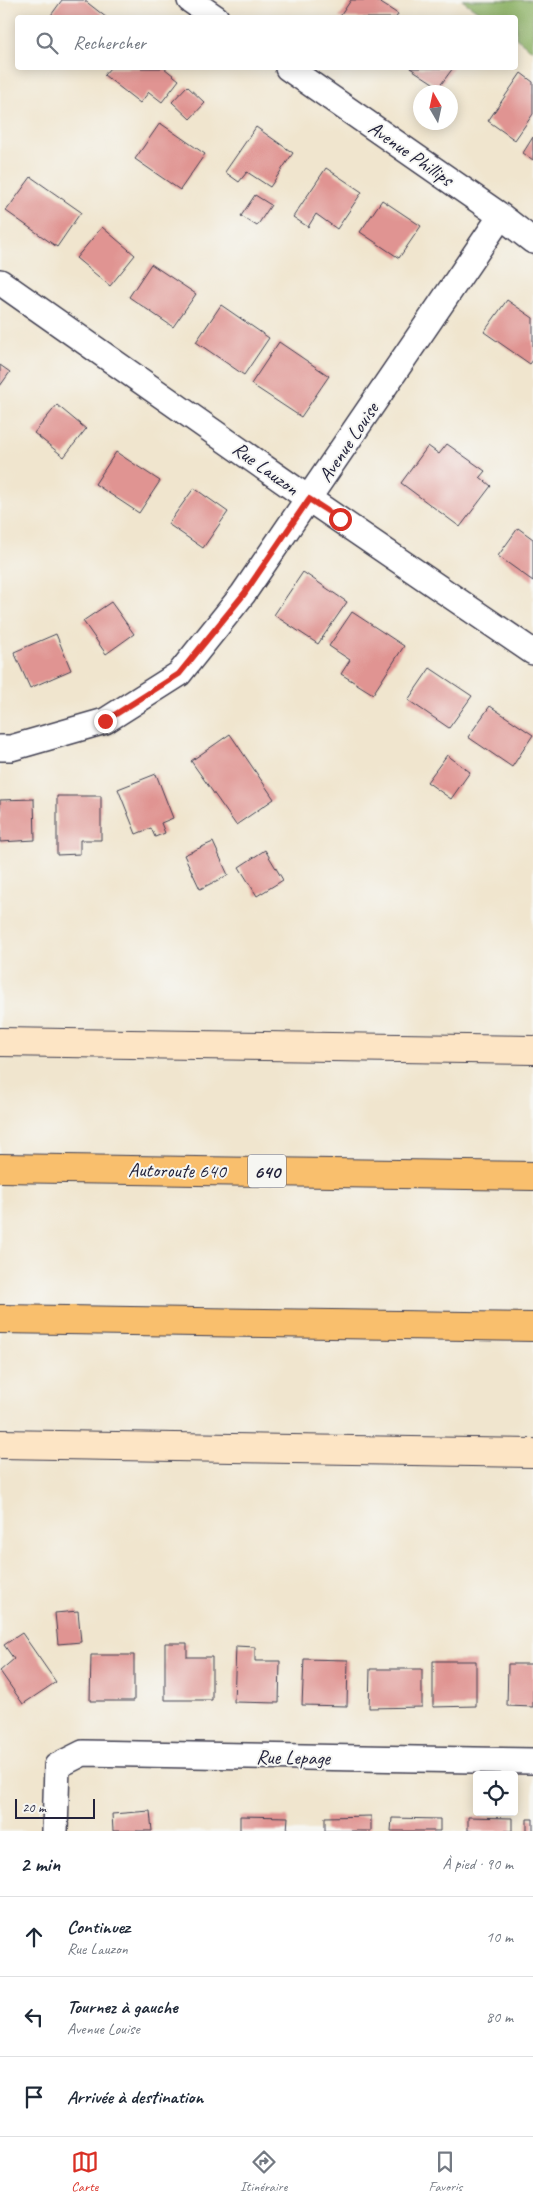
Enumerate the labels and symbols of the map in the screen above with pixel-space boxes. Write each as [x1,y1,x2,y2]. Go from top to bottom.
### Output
north arrow [413,85,458,130]
street label: Avenue Phillips [363,115,460,193]
street label: Avenue Louise [313,396,385,487]
street label: Rue Lauzon [228,436,305,501]
route start [329,508,352,531]
route end [94,710,117,733]
road number: 640 [248,1154,286,1188]
street label: Autoroute 640 [128,1157,228,1184]
street label: Rue Lepage [256,1744,332,1771]
scale bar [15,1796,95,1819]

